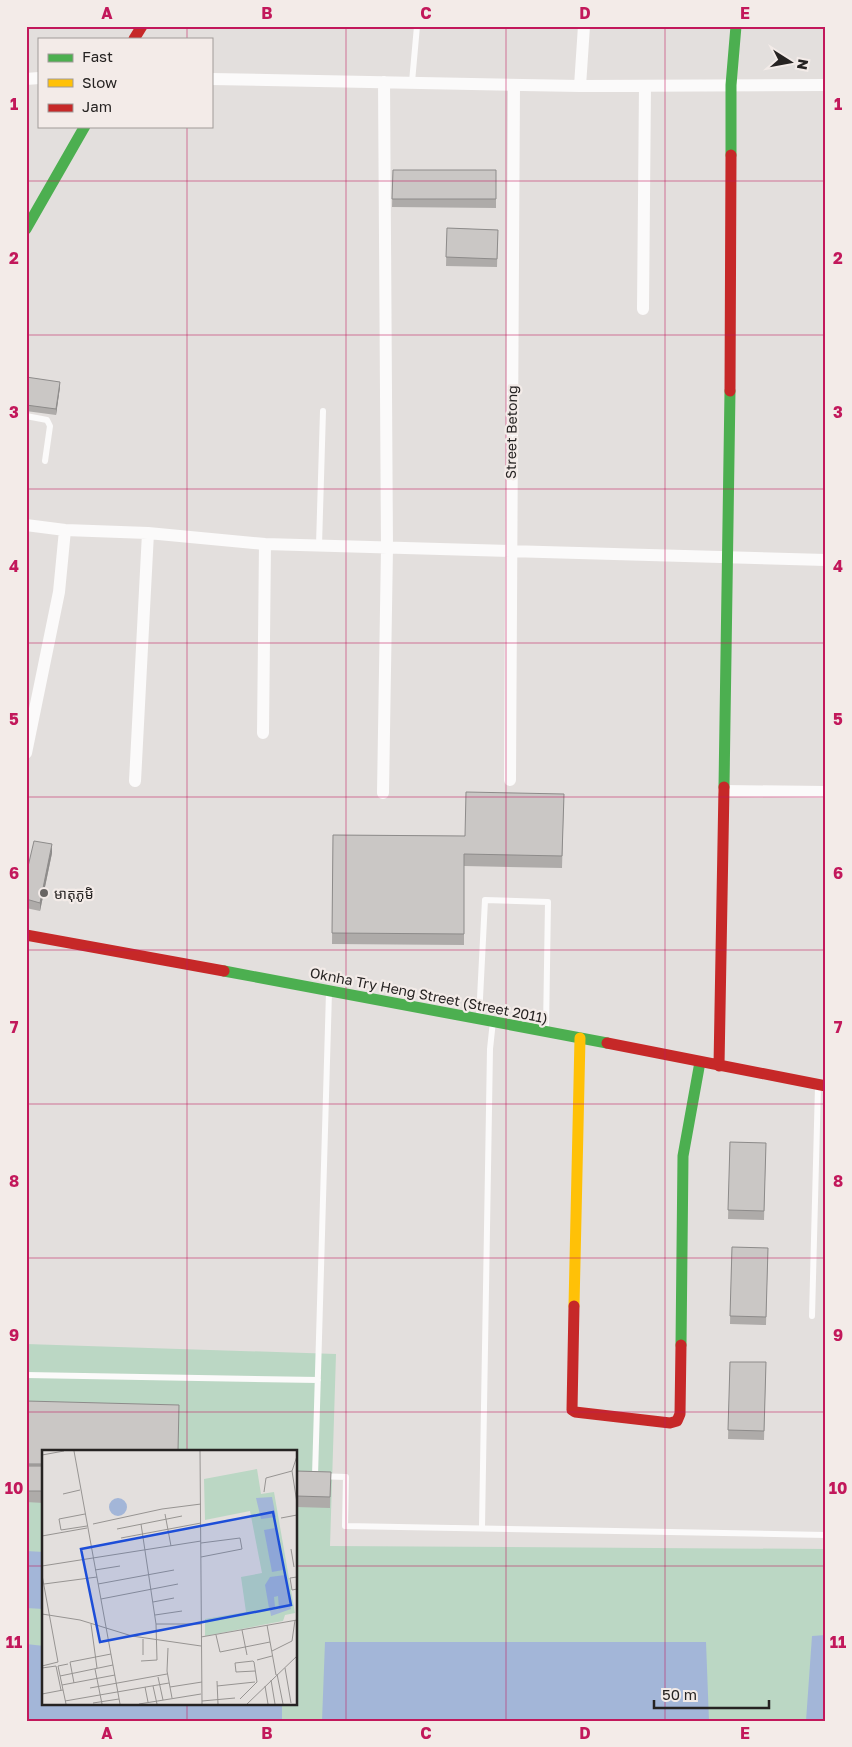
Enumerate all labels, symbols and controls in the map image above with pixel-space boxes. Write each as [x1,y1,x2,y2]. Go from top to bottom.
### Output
text: A [101,3,113,23]
text: B [261,3,273,23]
text: C [420,3,432,23]
text: D [579,3,591,23]
text: E [740,3,750,23]
legend [38,38,212,128]
north arrow [764,38,814,88]
text: Fast [82,47,113,65]
text: N [794,58,813,71]
text: Slow [82,73,117,91]
text: 1 [10,94,18,114]
text: 1 [834,94,842,114]
text: Jam [82,97,112,115]
text: 2 [9,248,19,268]
text: 2 [833,248,843,268]
street label: Street Betong [502,385,520,479]
text: 3 [9,402,19,422]
text: 3 [833,402,843,422]
text: 4 [9,556,19,576]
text: 4 [833,556,843,576]
text: 5 [9,709,19,729]
text: 5 [833,709,843,729]
text: 6 [9,863,19,883]
text: 6 [833,863,843,883]
place label: មាតុភូមិ [54,885,94,902]
marker: មាតុភូមិ [38,887,50,899]
street label: Oknha Try Heng Street (Street 2011) [309,964,549,1026]
text: 7 [10,1017,19,1037]
text: 7 [834,1017,843,1037]
text: 8 [9,1171,19,1191]
text: 8 [833,1171,843,1191]
text: 9 [9,1325,19,1345]
text: 9 [833,1325,843,1345]
inset map [42,1450,298,1704]
text: 10 [5,1478,23,1498]
text: 10 [829,1478,847,1498]
text: 11 [6,1632,22,1652]
text: 11 [830,1632,846,1652]
scale bar [654,1677,770,1709]
text: 50 m [662,1685,697,1703]
text: A [101,1723,113,1743]
text: B [261,1723,273,1743]
text: C [420,1723,432,1743]
text: D [579,1723,591,1743]
text: E [740,1723,750,1743]

